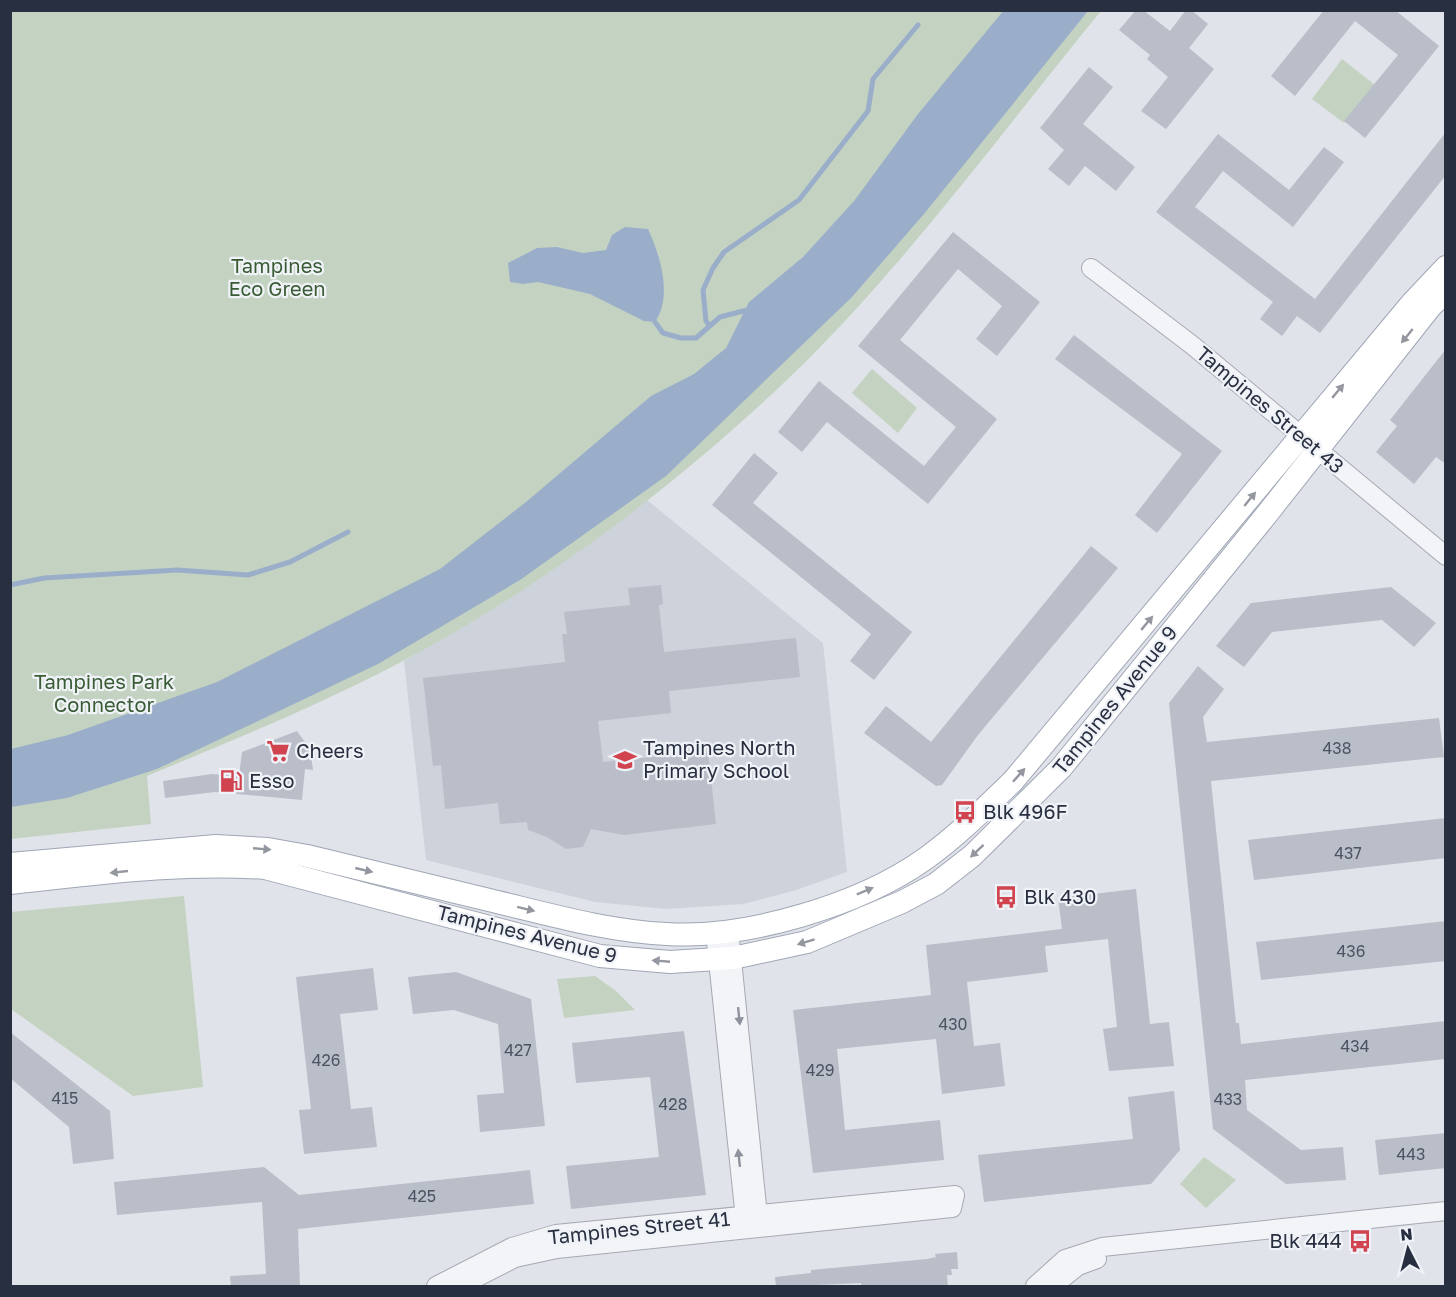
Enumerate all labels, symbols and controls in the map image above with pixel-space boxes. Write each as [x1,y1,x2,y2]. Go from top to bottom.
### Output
park label: Tampines Eco Green [228,253,326,300]
one-way arrow [1401,328,1414,344]
street label: Tampines Street 43 [1192,341,1349,478]
one-way arrow [1331,384,1344,399]
one-way arrow [1243,491,1256,507]
one-way arrow [1140,615,1153,630]
street label: Tampines Avenue 9 [1047,620,1182,779]
park label: Tampines Park Connector [34,669,174,716]
place label: Tampines North Primary School [643,735,795,782]
supermarket icon: Cheers [265,738,291,764]
place label: Cheers [296,738,364,762]
house number: 438 [1323,738,1351,758]
school or university icon: Tampines North Primary School [612,747,638,773]
one-way arrow [1012,767,1026,782]
fuel station icon: Esso [218,768,244,794]
place label: Esso [249,768,294,792]
bus stop icon: Blk 496F [952,799,978,825]
place label: Blk 496F [983,799,1067,823]
house number: 437 [1334,843,1362,863]
one-way arrow [253,844,272,854]
one-way arrow [969,844,984,858]
one-way arrow [355,865,374,875]
one-way arrow [109,867,128,877]
bus stop icon: Blk 430 [993,884,1019,910]
place label: Blk 430 [1024,884,1096,908]
one-way arrow [857,886,875,896]
street label: Tampines Avenue 9 [435,899,620,967]
one-way arrow [516,904,535,914]
one-way arrow [797,938,815,947]
house number: 436 [1337,941,1365,961]
one-way arrow [651,956,670,966]
one-way arrow [734,1007,744,1026]
house number: 430 [938,1014,968,1034]
house number: 434 [1341,1036,1369,1056]
house number: 427 [504,1040,532,1060]
house number: 426 [312,1050,340,1070]
house number: 429 [806,1060,834,1080]
house number: 415 [52,1088,78,1108]
house number: 433 [1214,1089,1242,1109]
house number: 428 [659,1094,687,1114]
house number: 443 [1397,1144,1425,1164]
one-way arrow [734,1149,744,1168]
house number: 425 [408,1186,436,1206]
street label: Tampines Street 41 [547,1205,731,1248]
north arrow [1378,1219,1438,1279]
text: N [1399,1224,1414,1245]
place label: Blk 444 [1269,1228,1342,1252]
bus stop icon: Blk 444 [1347,1228,1373,1254]

